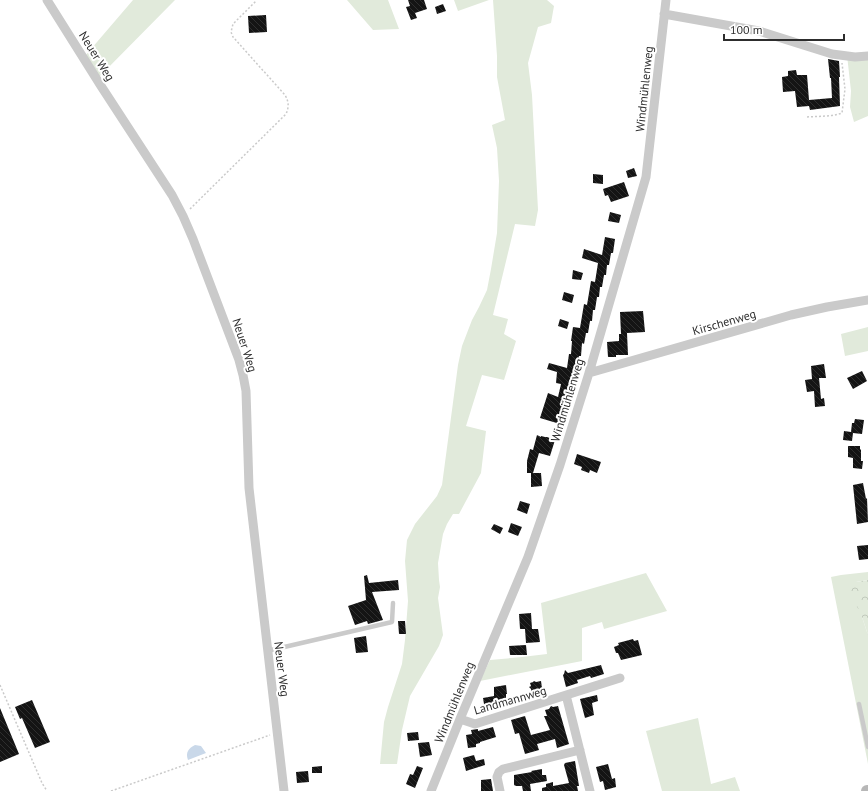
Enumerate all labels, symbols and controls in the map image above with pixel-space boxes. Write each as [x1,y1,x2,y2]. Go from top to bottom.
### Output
scale bar [724,16,844,42]
text: 100 m [730,22,763,37]
street label: Neuer Weg [76,28,118,84]
street label: Windmühlenweg [632,45,656,133]
street label: Kirschenweg [690,306,758,338]
street label: Neuer Weg [229,316,261,374]
street label: Windmühlenweg [547,357,587,443]
street label: Neuer Weg [271,640,293,698]
street label: Windmühlenweg [431,659,477,745]
street label: Landmannweg [472,682,548,718]

